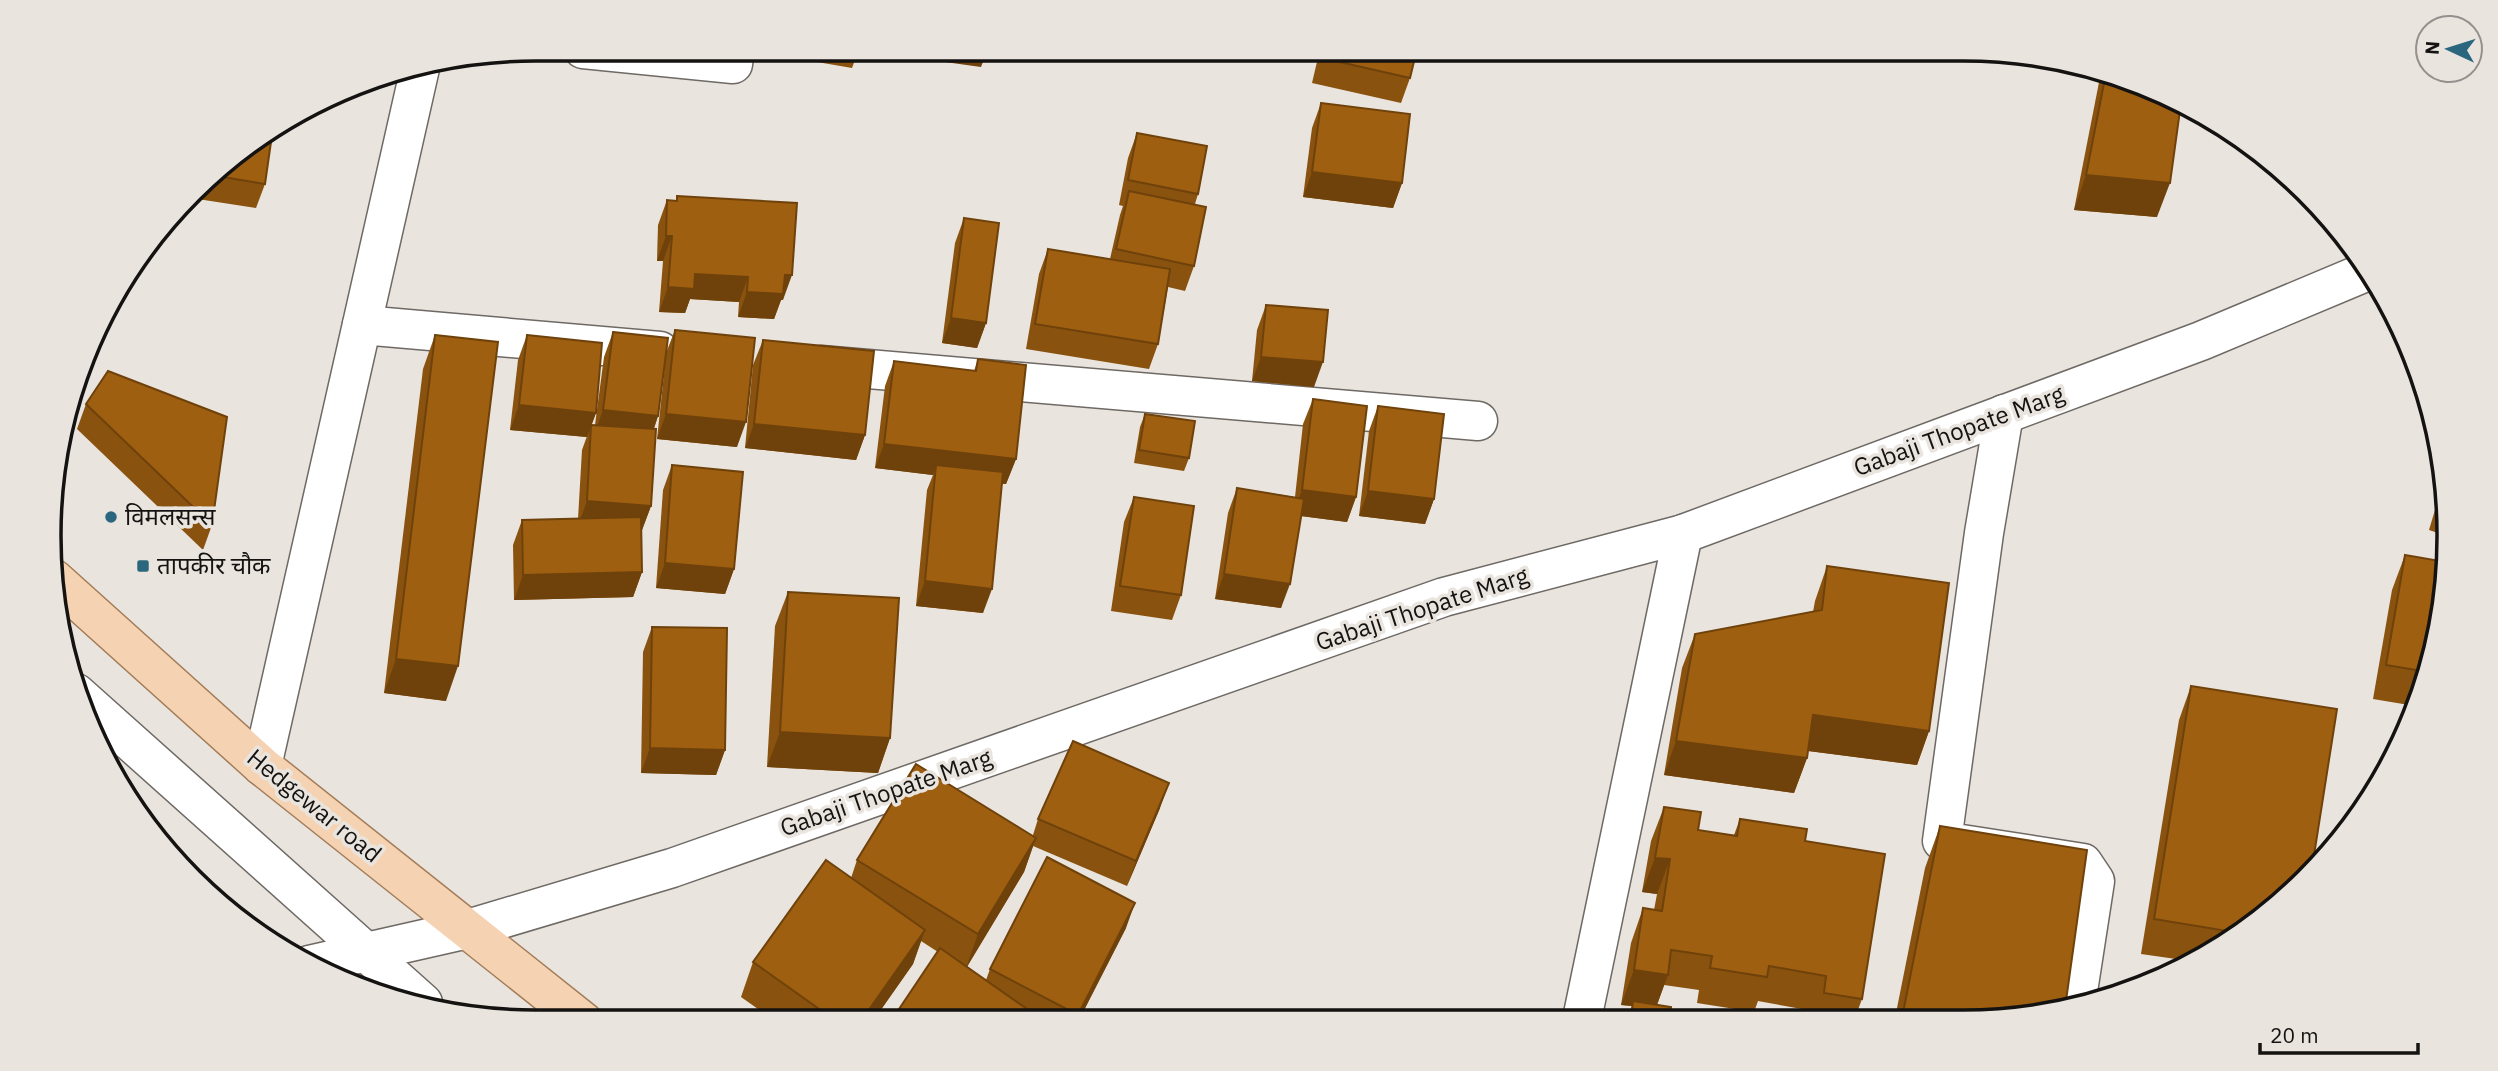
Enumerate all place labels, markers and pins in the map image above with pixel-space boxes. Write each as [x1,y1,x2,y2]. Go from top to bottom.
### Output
place label: विमलसन्स [125,500,216,532]
marker: विमलसन्स [103,509,119,525]
place label: तापकीर चौक [157,549,271,581]
marker: तापकीर चौक [135,558,151,574]

